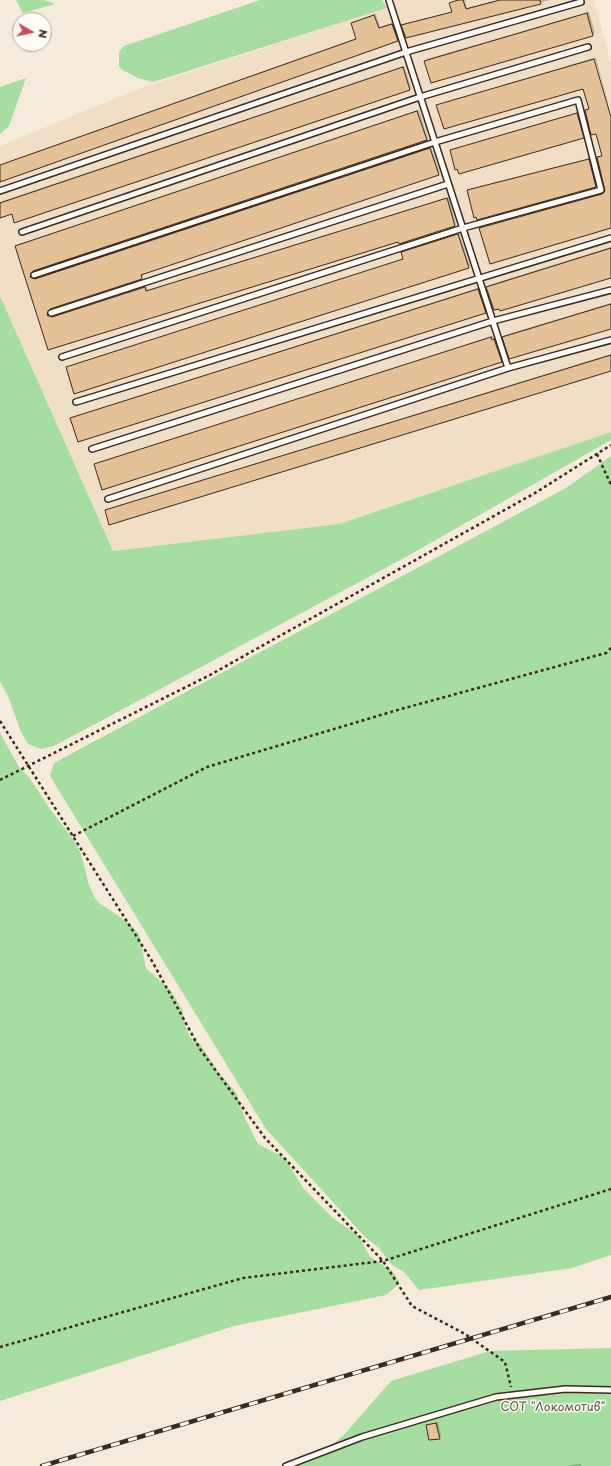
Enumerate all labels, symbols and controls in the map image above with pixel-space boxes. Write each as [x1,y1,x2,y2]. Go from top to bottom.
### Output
north arrow [12,12,52,52]
text: N [34,28,52,39]
park label: СОТ "Локомотив" [501,1401,605,1415]

